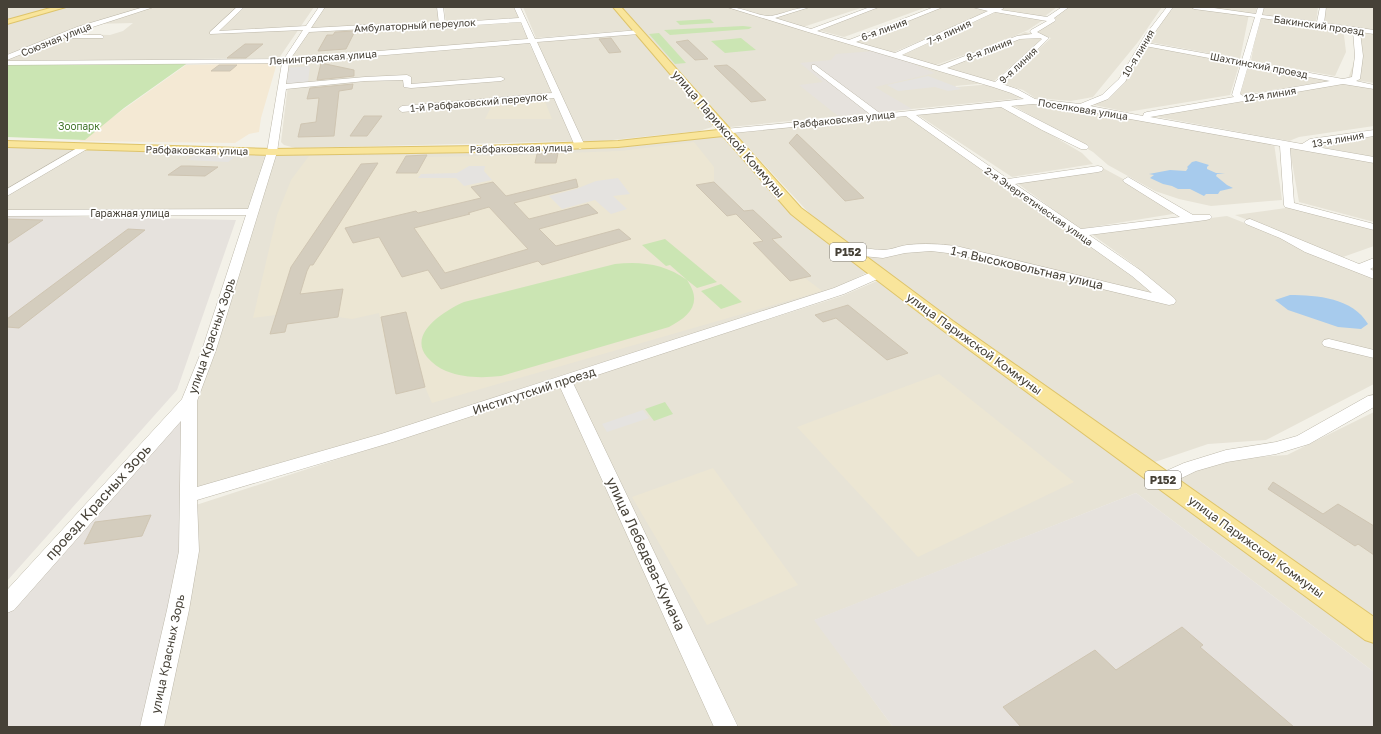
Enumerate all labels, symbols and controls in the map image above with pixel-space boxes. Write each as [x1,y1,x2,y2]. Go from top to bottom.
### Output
street label: Бакинский проезд [1273,13,1365,37]
street label: 6-я линия [859,15,909,43]
street label: Амбулаторный переулок [354,16,476,34]
street label: 7-я линия [925,17,973,47]
street label: Союзная улица [19,19,93,59]
street label: 10-я линия [1119,27,1157,79]
street label: 8-я линия [964,35,1014,63]
street label: 9-я линия [996,44,1040,86]
street label: Ленинградская улица [269,47,377,67]
street label: Шахтинский проезд [1209,50,1309,80]
street label: улица Парижской Коммуны [669,67,788,201]
street label: 12-я линия [1243,84,1297,104]
street label: 1-й Рабфаковский переулок [410,90,549,114]
street label: Поселковая улица [1037,96,1129,122]
street label: Рабфаковская улица [792,108,896,130]
park label: Зоопарк [58,120,100,132]
street label: 13-я линия [1311,129,1365,149]
street label: Рабфаковская улица [470,141,572,155]
street label: Рабфаковская улица [146,143,248,157]
street label: 2-я Энергетическая улица [983,164,1095,248]
street label: Гаражная улица [90,207,170,219]
road number: Р152 [830,243,866,261]
street label: 1-я Высоковольтная улица [949,243,1105,292]
street label: улица Красных Зорь [185,276,238,396]
street label: улица Парижской Коммуны [903,289,1045,398]
street label: Институтский проезд [470,364,597,417]
street label: проезд Красных Зорь [41,440,154,563]
road number: Р152 [1145,471,1181,489]
street label: улица Лебедева-Кумача [603,474,690,633]
street label: улица Парижской Коммуны [1185,492,1327,601]
street label: улица Красных Зорь [148,593,187,715]

